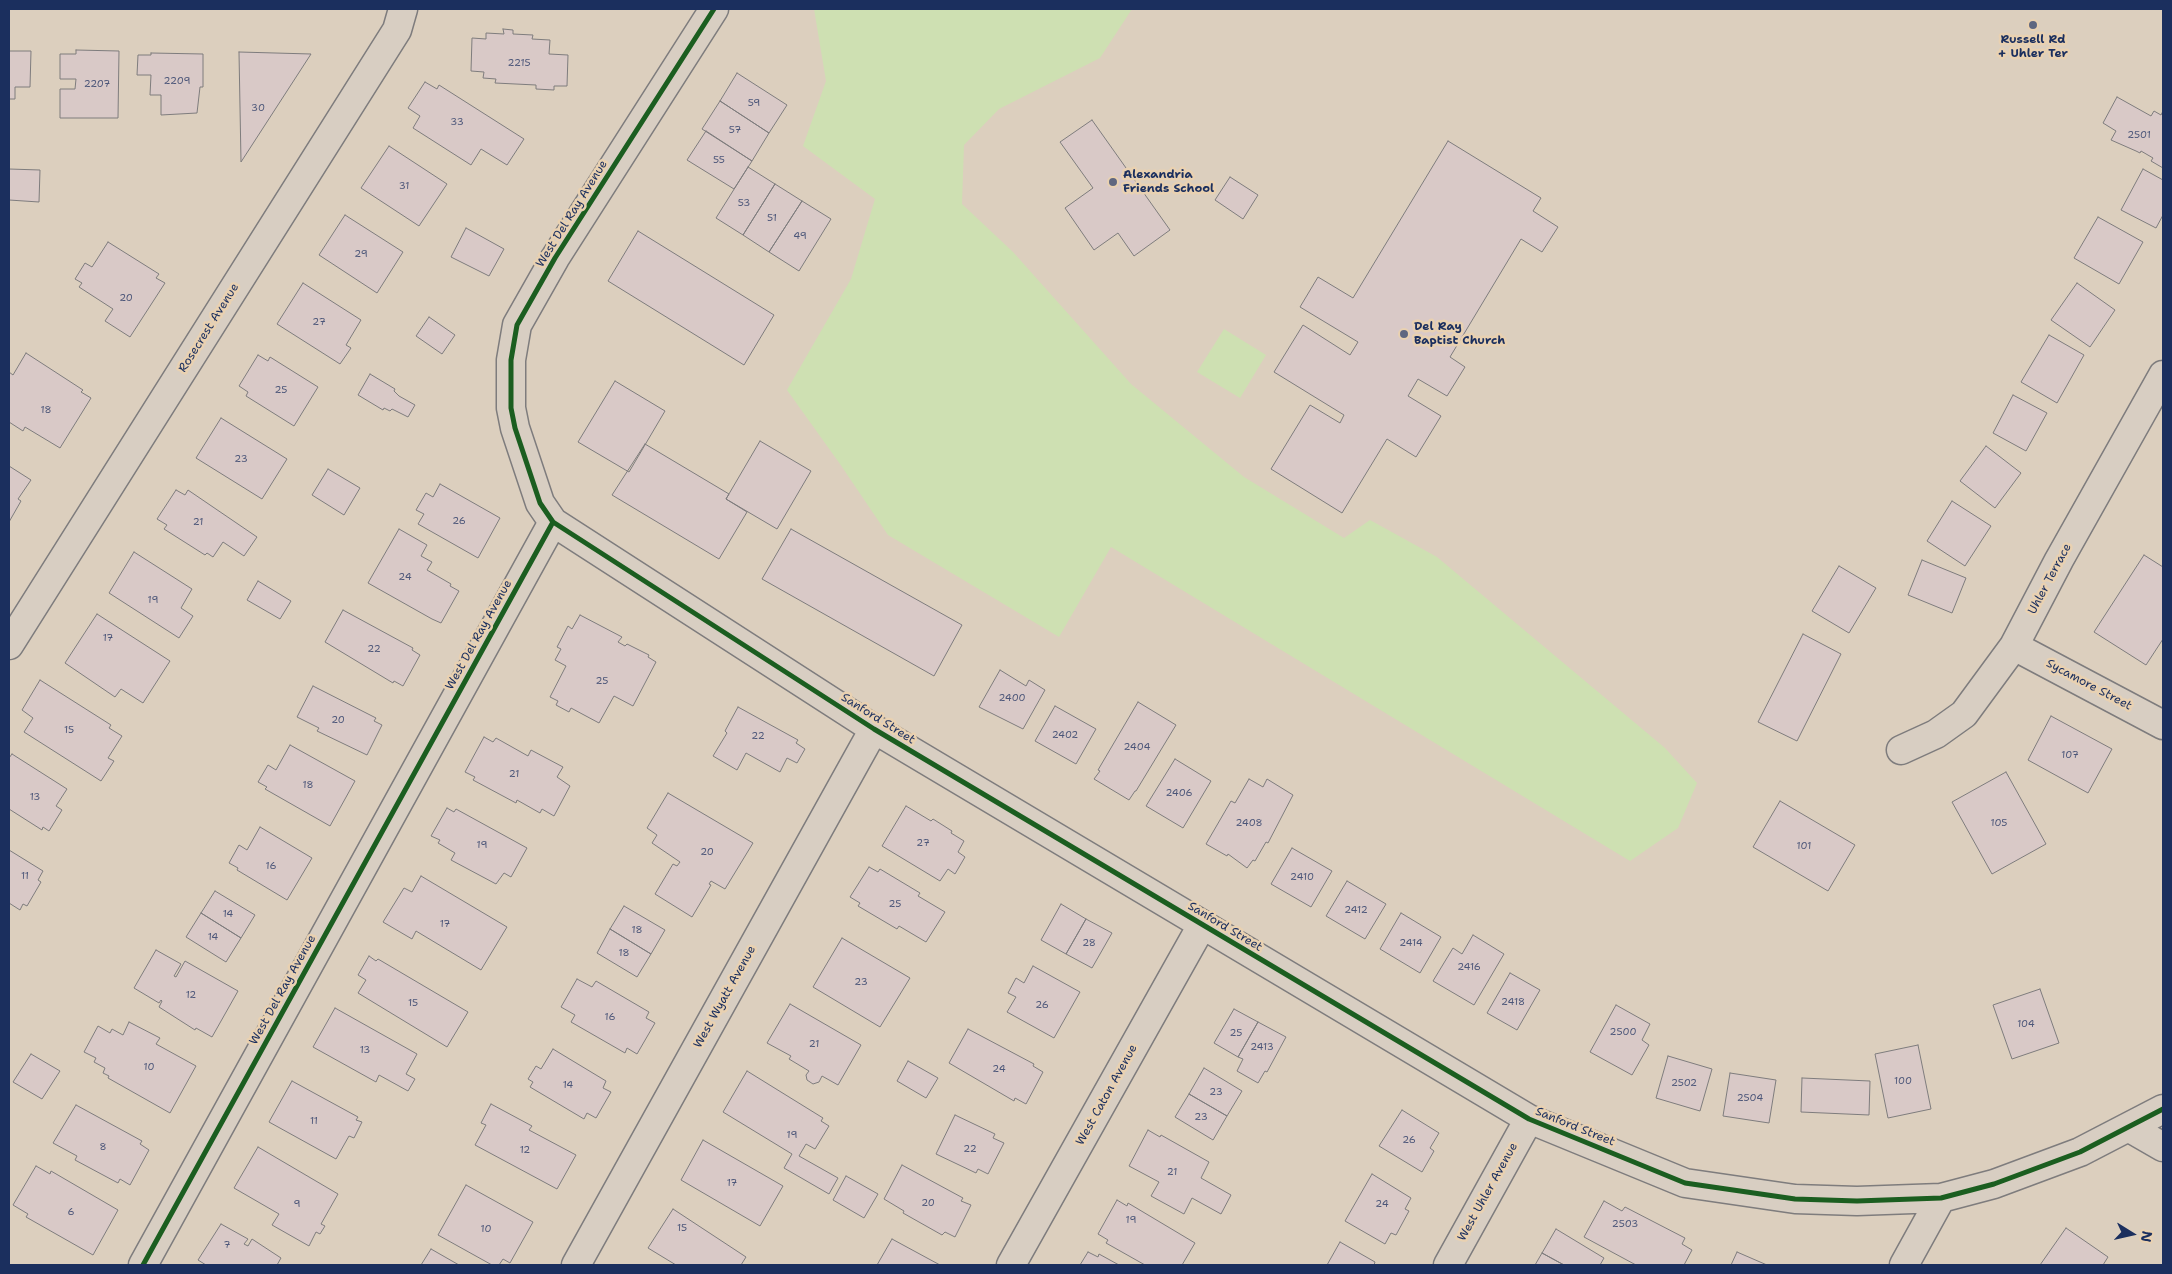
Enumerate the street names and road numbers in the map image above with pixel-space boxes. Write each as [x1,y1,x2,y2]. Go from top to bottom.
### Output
street label: West Del Ray Avenue [533,158,611,270]
street label: Rosecrest Avenue [176,281,242,375]
street label: Uhler Terrace [2025,541,2075,617]
street label: West Del Ray Avenue [443,577,515,693]
street label: Sycamore Street [2044,656,2134,714]
street label: Sanford Street [838,690,918,748]
street label: Sanford Street [1185,899,1265,955]
street label: West Del Ray Avenue [247,932,319,1048]
street label: West Wyatt Avenue [691,943,759,1051]
street label: West Caton Avenue [1073,1042,1141,1148]
street label: Sanford Street [1533,1104,1617,1150]
street label: West Uhler Avenue [1455,1140,1521,1244]

